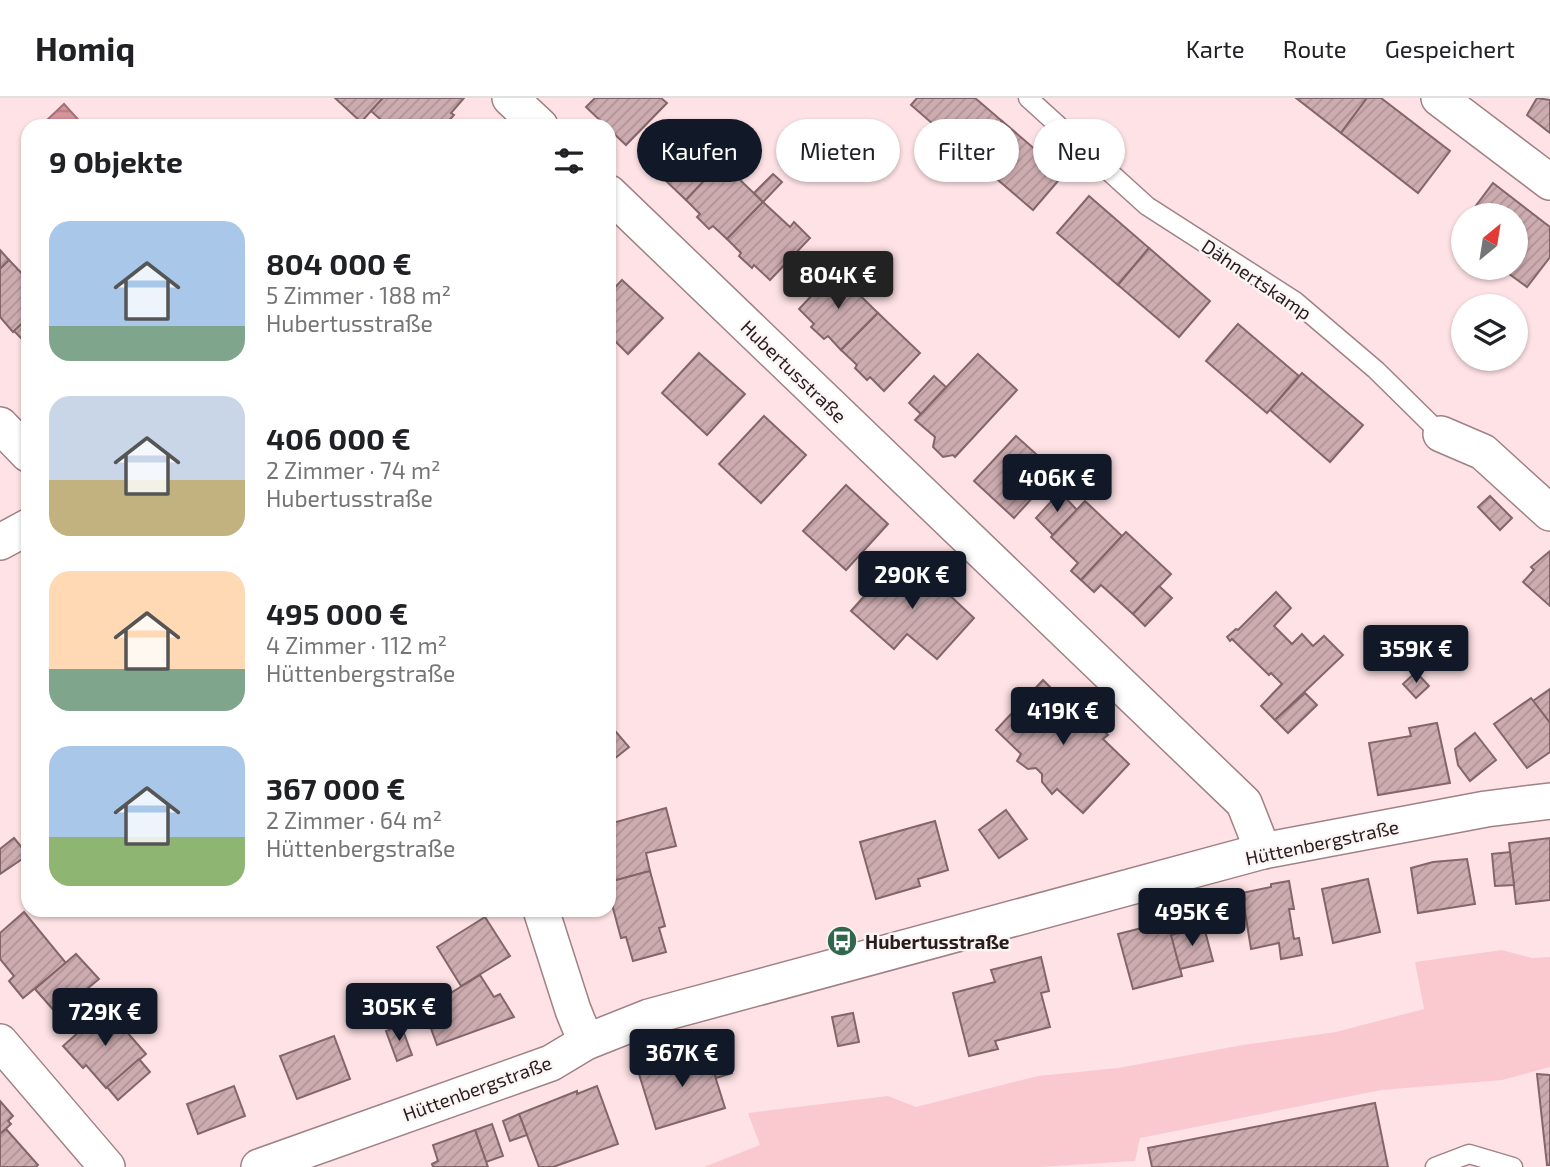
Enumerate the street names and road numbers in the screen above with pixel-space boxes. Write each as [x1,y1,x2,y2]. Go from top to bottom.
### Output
street label: Dähnertskamp [1198,234,1316,324]
street label: Hubertusstraße [736,315,852,427]
street label: Hüttenbergstraße [1243,814,1401,870]
street label: Hüttenbergstraße [400,1050,554,1126]

